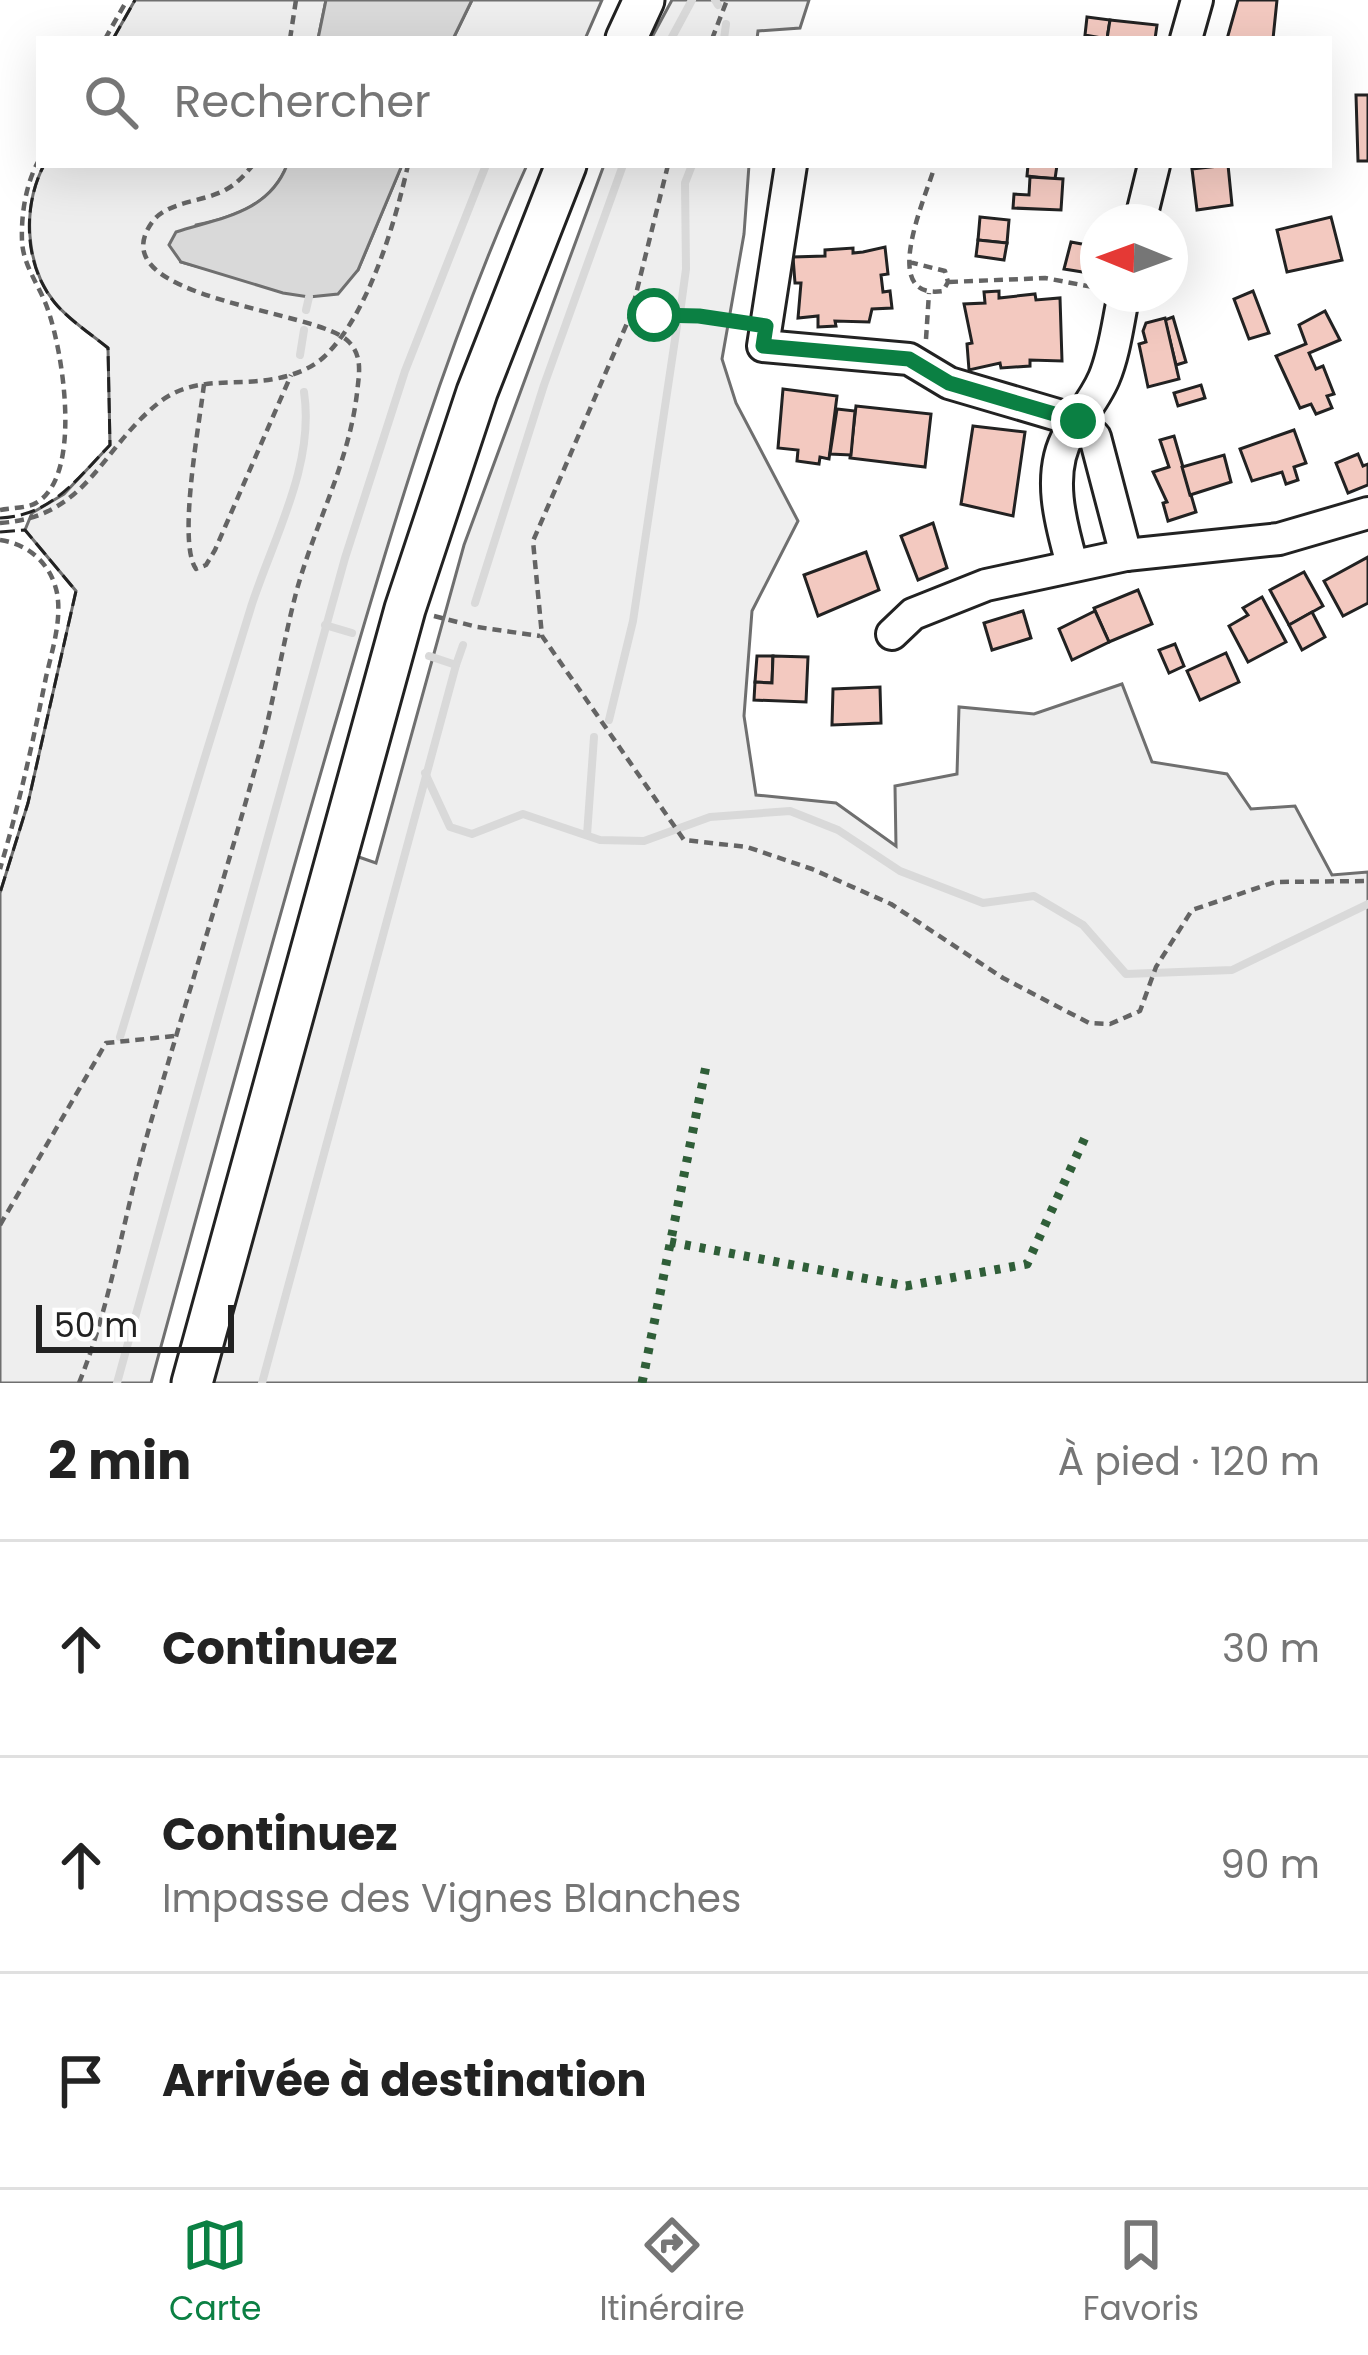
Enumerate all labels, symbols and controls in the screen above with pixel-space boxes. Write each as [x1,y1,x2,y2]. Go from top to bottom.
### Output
search box [36,36,1332,168]
icon: search [78,69,144,135]
text: Rechercher [174,70,431,133]
north arrow [1080,204,1188,312]
route start [627,288,681,342]
route end [1051,394,1105,448]
scale bar [36,1299,234,1352]
text: 50 m [54,1302,138,1349]
text: 2 min [48,1425,191,1497]
text: À pied · 120 m [1058,1434,1320,1489]
icon: ahead [48,1616,114,1682]
text: Continuez [162,1617,398,1680]
text: 30 m [1222,1621,1320,1676]
text: Continuez [162,1803,398,1866]
icon: ahead [48,1832,114,1898]
text: 90 m [1220,1837,1320,1892]
text: Impasse des Vignes Blanches [162,1871,741,1926]
icon: arrive [48,2048,114,2114]
text: Arrivée à destination [162,2049,647,2112]
tab: Carte [169,2212,262,2334]
tab: Itinéraire [599,2212,745,2334]
tab: Favoris [1083,2212,1199,2334]

